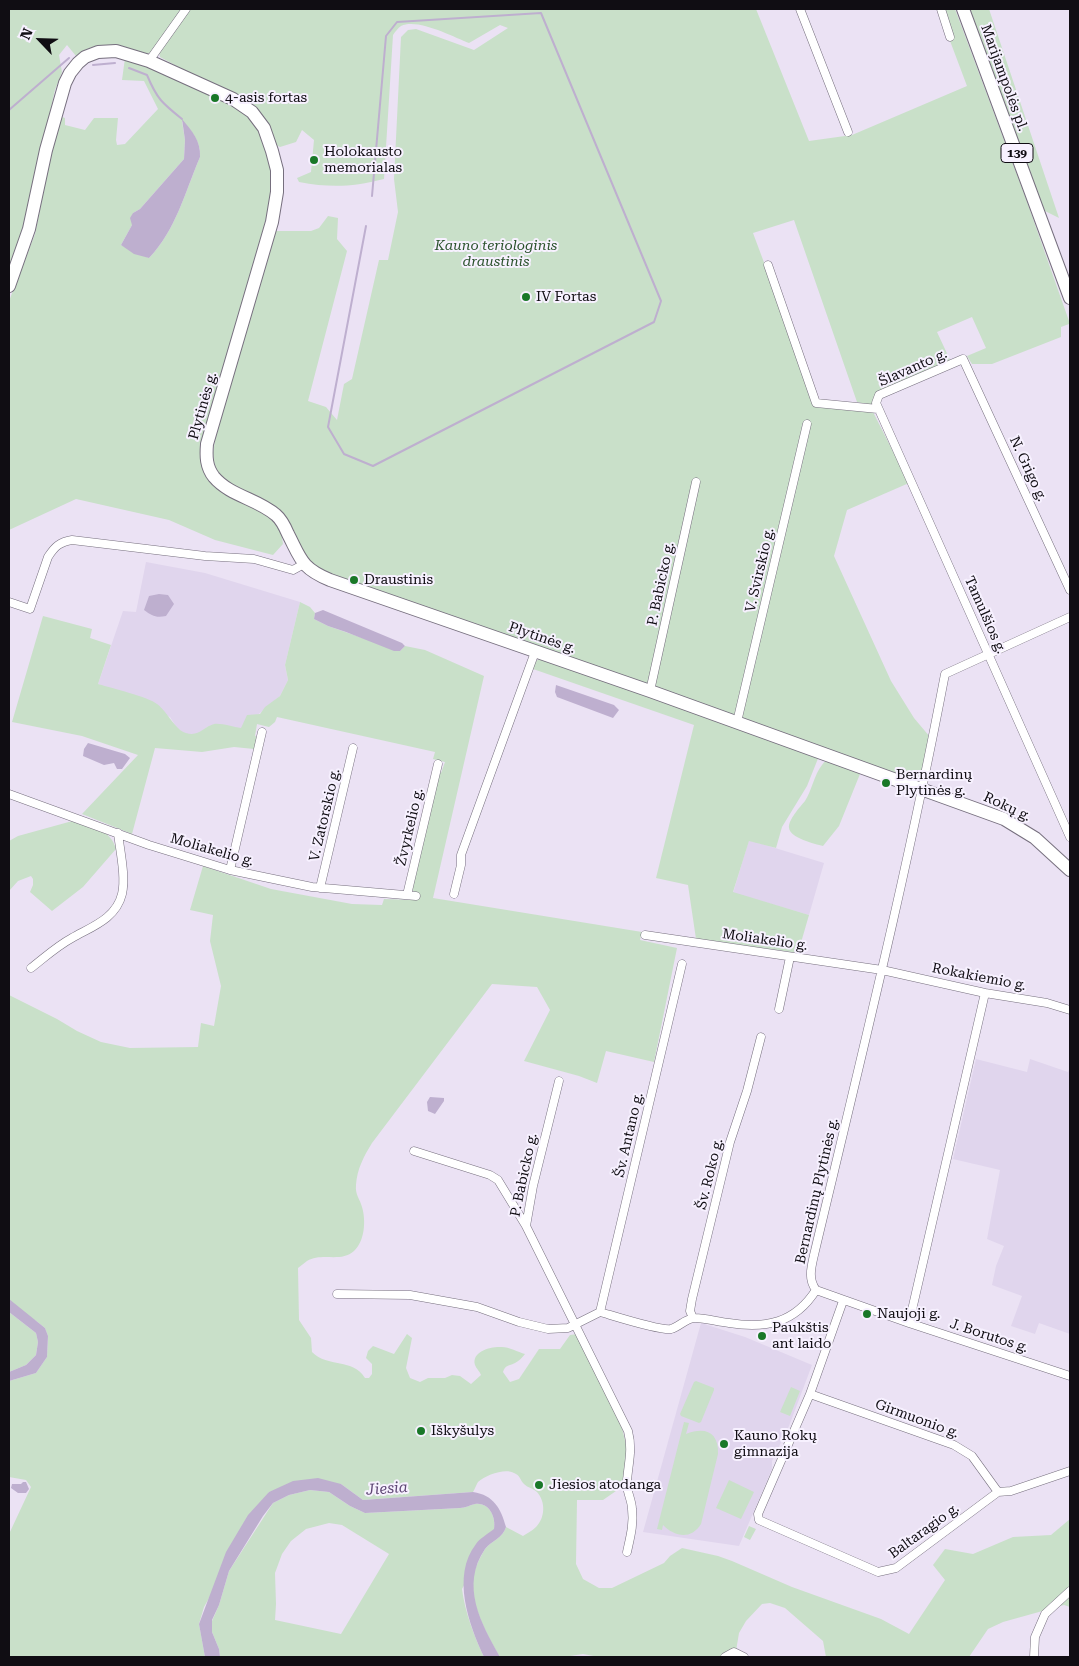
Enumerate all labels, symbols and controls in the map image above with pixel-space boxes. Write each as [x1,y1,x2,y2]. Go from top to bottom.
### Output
north arrow [15,15,65,65]
street label: Marijampolės pl. [977,22,1031,134]
text: N [17,26,36,42]
place label: 4-asis fortas [225,90,307,106]
marker: 4-asis fortas [209,92,221,104]
place label: Holokausto memorialas [324,144,402,176]
road number: 139 [1001,144,1033,162]
marker: Holokausto memorialas [308,154,320,166]
park label: Kauno teriologinis draustinis [435,238,557,270]
place label: IV Fortas [536,289,596,305]
marker: IV Fortas [520,291,532,303]
street label: Šlavanto g. [876,345,950,391]
street label: Plytinės g. [185,370,221,442]
street label: N. Grigo g. [1006,434,1050,504]
street label: V. Svirskio g. [742,526,778,614]
street label: P. Babicko g. [644,541,678,627]
place label: Draustinis [364,572,433,588]
marker: Draustinis [348,574,360,586]
street label: Tamulšios g. [960,574,1010,656]
street label: Plytinės g. [506,619,578,657]
street label: V. Zatorskio g. [306,767,344,863]
place label: Bernardinų Plytinės g. [896,767,972,800]
marker: Bernardinų Plytinės g. [880,777,892,789]
street label: Žvyrkelio g. [393,786,427,868]
street label: Rokų g. [981,789,1033,825]
street label: Moliakelio g. [168,830,256,870]
street label: Moliakelio g. [721,926,809,954]
street label: Rokakiemio g. [930,960,1028,994]
street label: Šv. Antano g. [611,1091,647,1179]
street label: Bernardinų Plytinės g. [792,1116,842,1266]
street label: P. Babicko g. [507,1132,541,1218]
street label: Šv. Roko g. [693,1137,727,1211]
place label: Naujoji g. [877,1306,940,1322]
marker: Naujoji g. [861,1308,873,1320]
street label: J. Borutos g. [948,1315,1030,1357]
place label: Paukštis ant laido [772,1320,831,1352]
marker: Paukštis ant laido [756,1330,768,1342]
street label: Girmuonio g. [873,1396,961,1442]
place label: Iškyšulys [431,1423,494,1439]
marker: Iškyšulys [415,1425,427,1437]
place label: Kauno Rokų gimnazija [734,1428,817,1460]
marker: Kauno Rokų gimnazija [718,1438,730,1450]
place label: Jiesios atodanga [549,1477,661,1493]
water label: Jiesia [366,1479,408,1499]
marker: Jiesios atodanga [533,1479,545,1491]
street label: Baltaragio g. [886,1500,962,1562]

